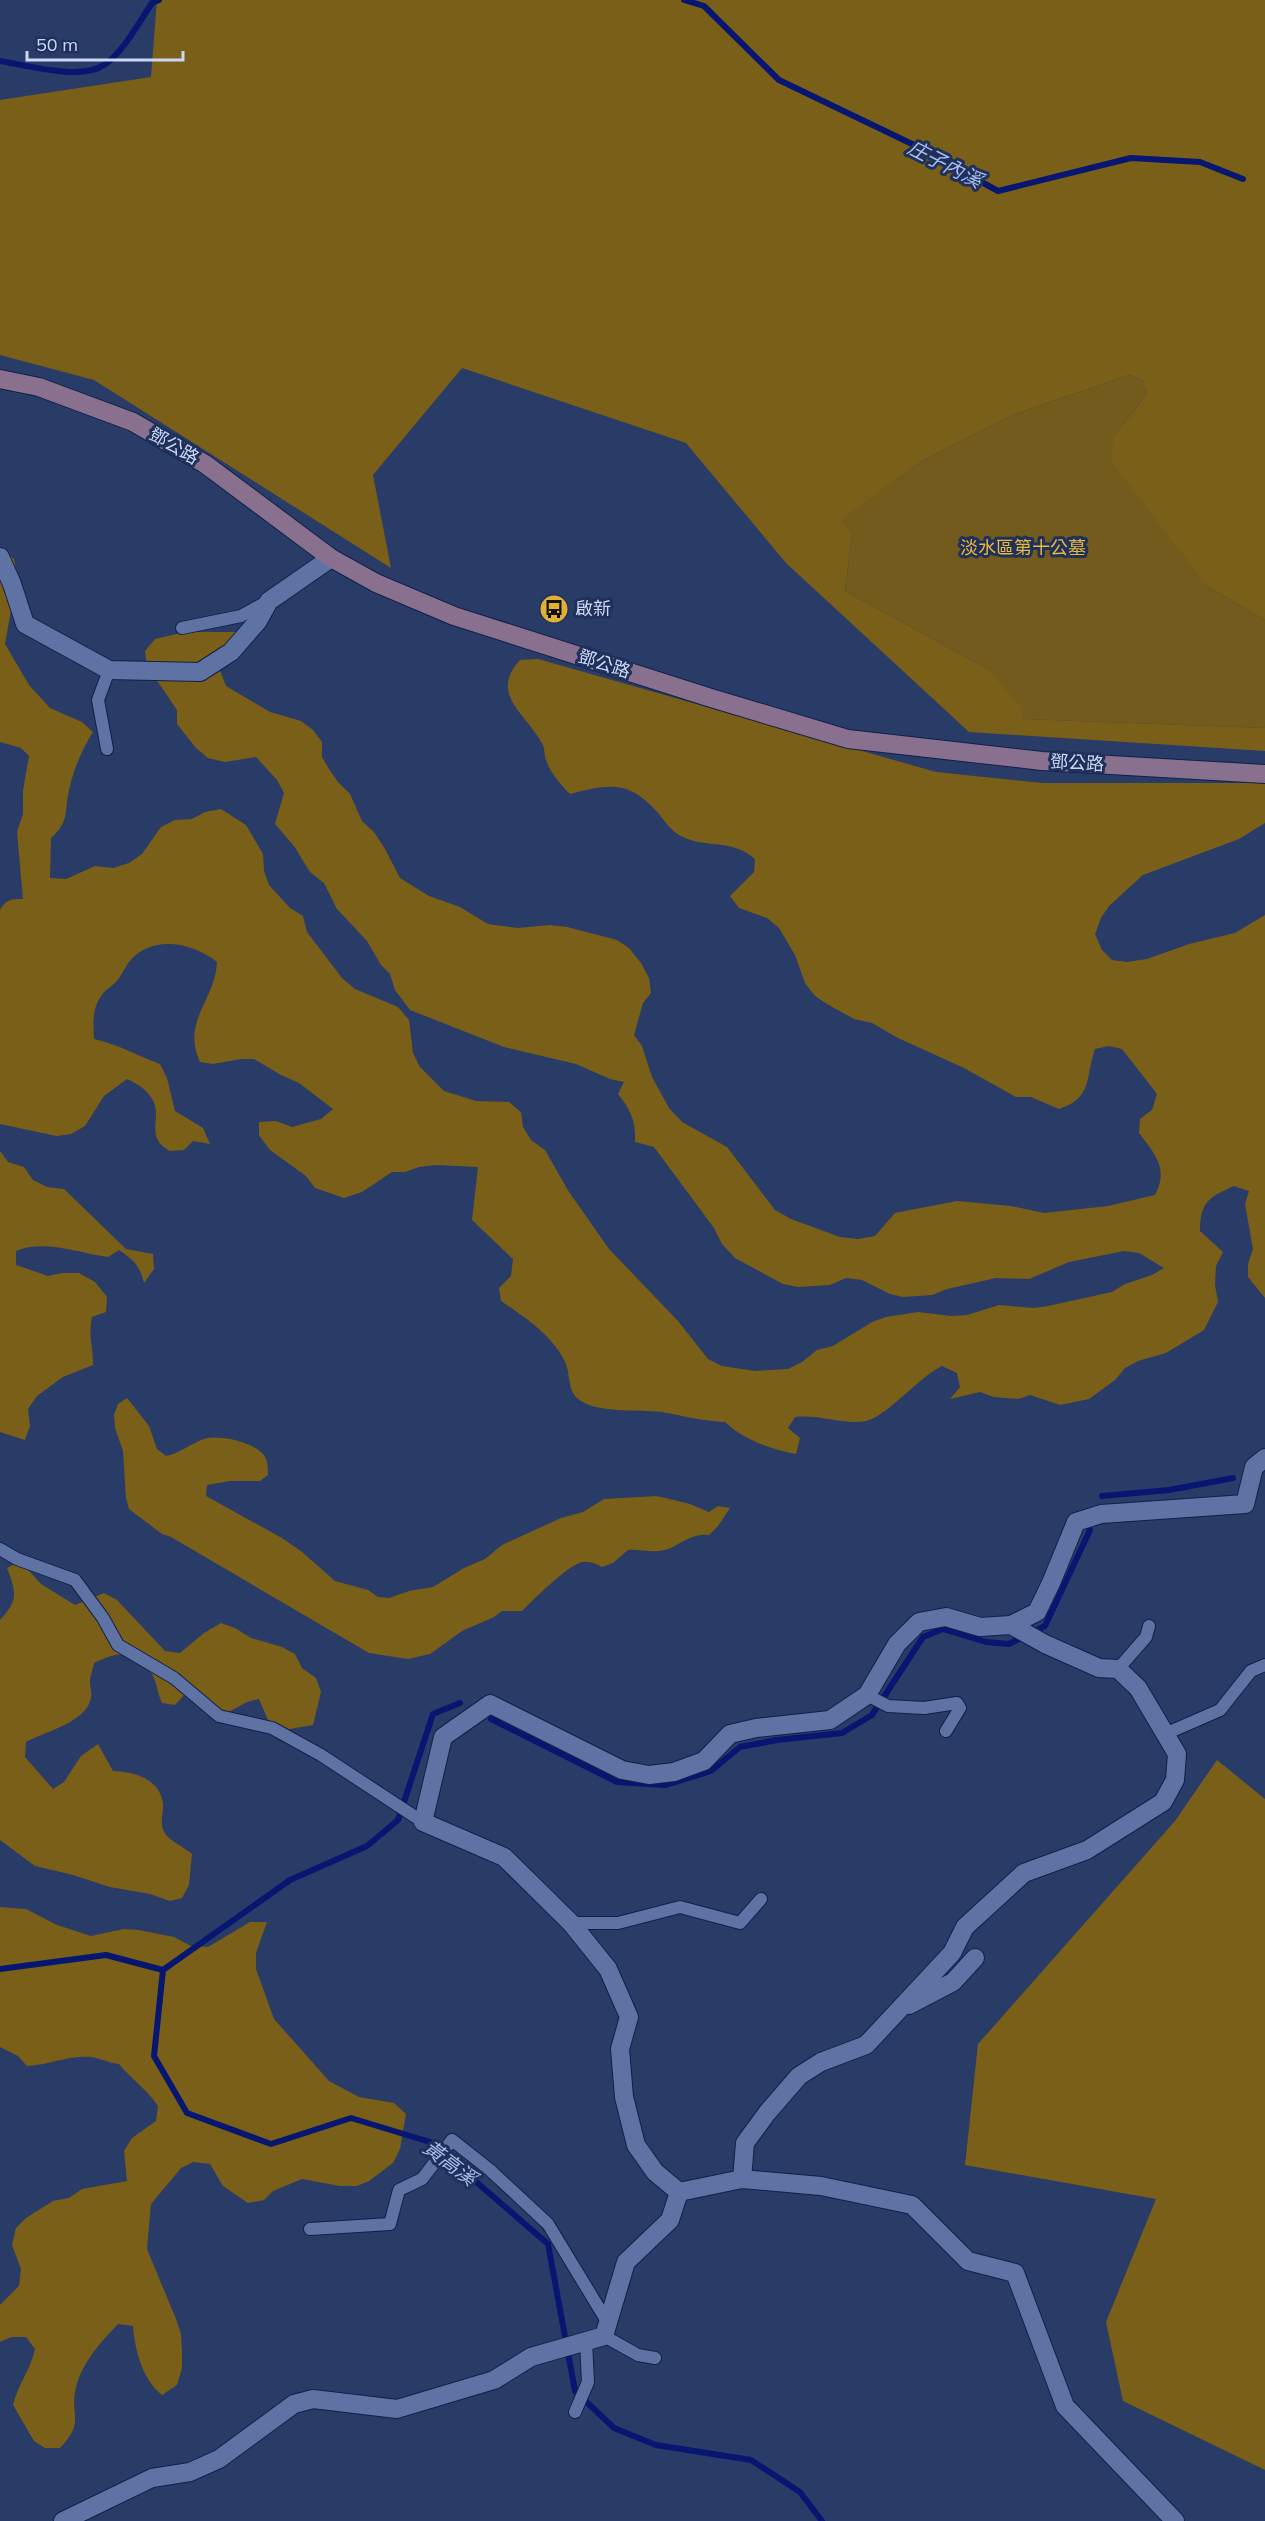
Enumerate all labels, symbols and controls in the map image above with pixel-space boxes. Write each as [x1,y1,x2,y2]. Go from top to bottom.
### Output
scale bar [27,24,183,62]
text: 50 m [36,33,78,56]
water label: 庄子內溪 [904,134,989,194]
street label: 鄧公路 [145,422,203,469]
park label: 淡水區第十公墓 [960,536,1086,559]
bus stop icon: 啟新 [538,593,570,625]
place label: 啟新 [575,597,611,620]
street label: 鄧公路 [575,644,633,683]
street label: 鄧公路 [1049,750,1105,775]
water label: 黃高溪 [419,2135,484,2192]

